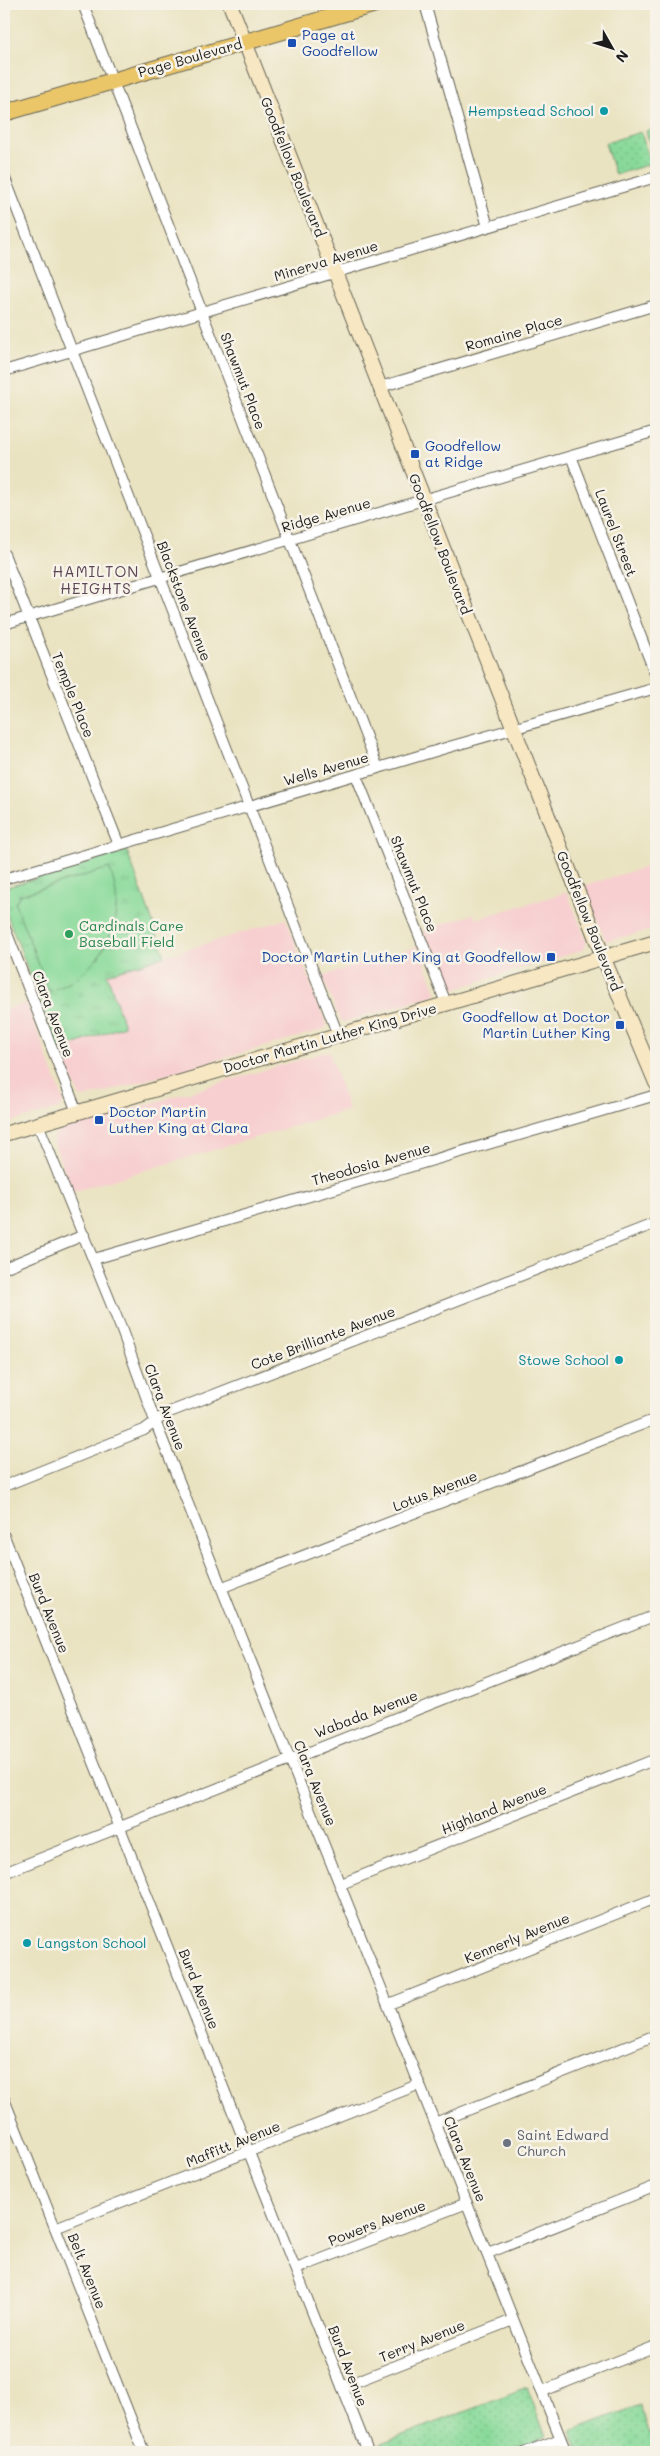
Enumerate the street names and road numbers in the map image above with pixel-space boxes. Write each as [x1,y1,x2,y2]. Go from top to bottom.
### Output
street label: Page Boulevard [136,34,244,81]
street label: Goodfellow Boulevard [257,94,330,240]
street label: Minerva Avenue [271,236,380,285]
street label: Romaine Place [463,310,565,355]
street label: Shawmut Place [216,330,271,432]
street label: Goodfellow Boulevard [405,471,476,617]
street label: Laurel Street [591,486,642,579]
street label: Ridge Avenue [279,493,373,536]
street label: Blackstone Avenue [153,538,216,664]
street label: Temple Place [48,649,99,740]
street label: Wells Avenue [281,747,371,790]
street label: Shawmut Place [386,833,442,935]
street label: Goodfellow Boulevard [553,848,626,994]
street label: Clara Avenue [28,968,79,1060]
street label: Doctor Martin Luther King Drive [221,998,439,1077]
street label: Theodosia Avenue [309,1137,432,1190]
street label: Cote Brilliante Avenue [248,1301,398,1374]
street label: Clara Avenue [140,1361,191,1453]
street label: Lotus Avenue [390,1466,480,1515]
street label: Burd Avenue [25,1570,74,1656]
street label: Wabada Avenue [311,1685,420,1742]
street label: Clara Avenue [290,1737,341,1829]
street label: Highland Avenue [438,1779,549,1838]
street label: Kennerly Avenue [461,1908,572,1967]
street label: Burd Avenue [175,1946,224,2032]
street label: Clara Avenue [440,2113,491,2205]
street label: Maffitt Avenue [183,2116,283,2171]
street label: Powers Avenue [325,2195,428,2250]
street label: Belt Avenue [64,2230,111,2311]
street label: Terry Avenue [376,2315,467,2366]
street label: Burd Avenue [324,2323,373,2409]

